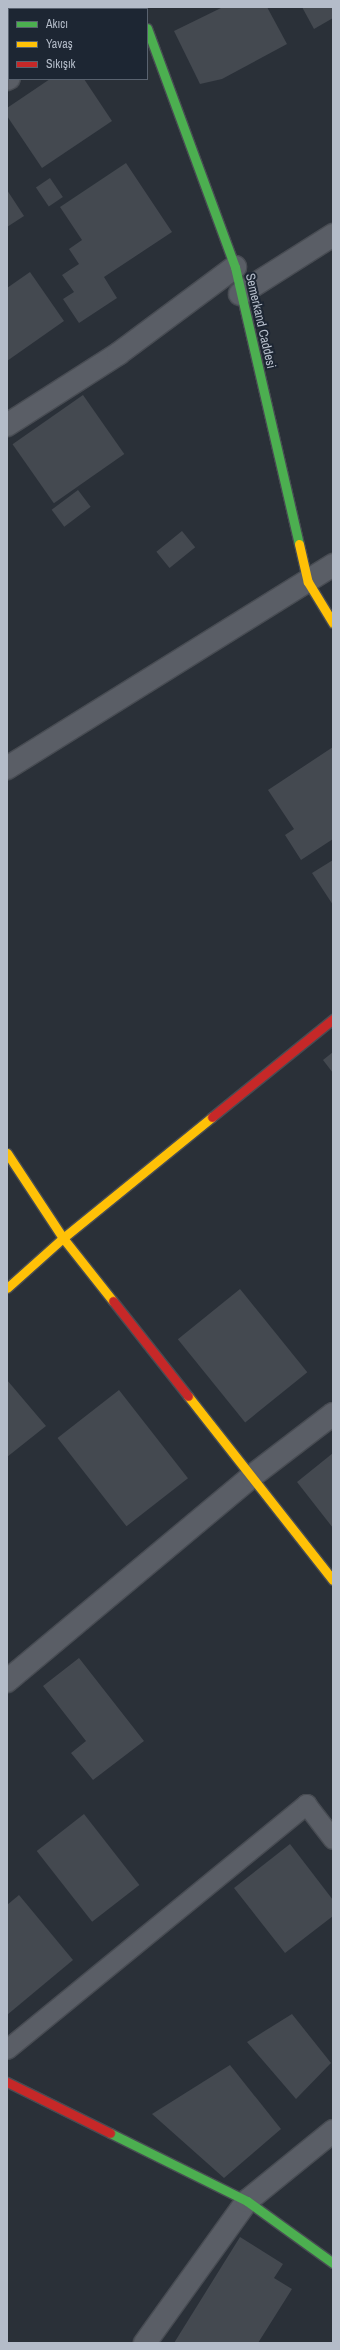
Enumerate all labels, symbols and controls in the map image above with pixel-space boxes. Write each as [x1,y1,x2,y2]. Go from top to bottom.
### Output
legend [8,8,148,80]
text: Akıcı [46,16,68,32]
text: Yavaş [46,36,73,52]
text: Sıkışık [46,56,76,72]
street label: Semerkand Caddesi [241,272,279,370]

